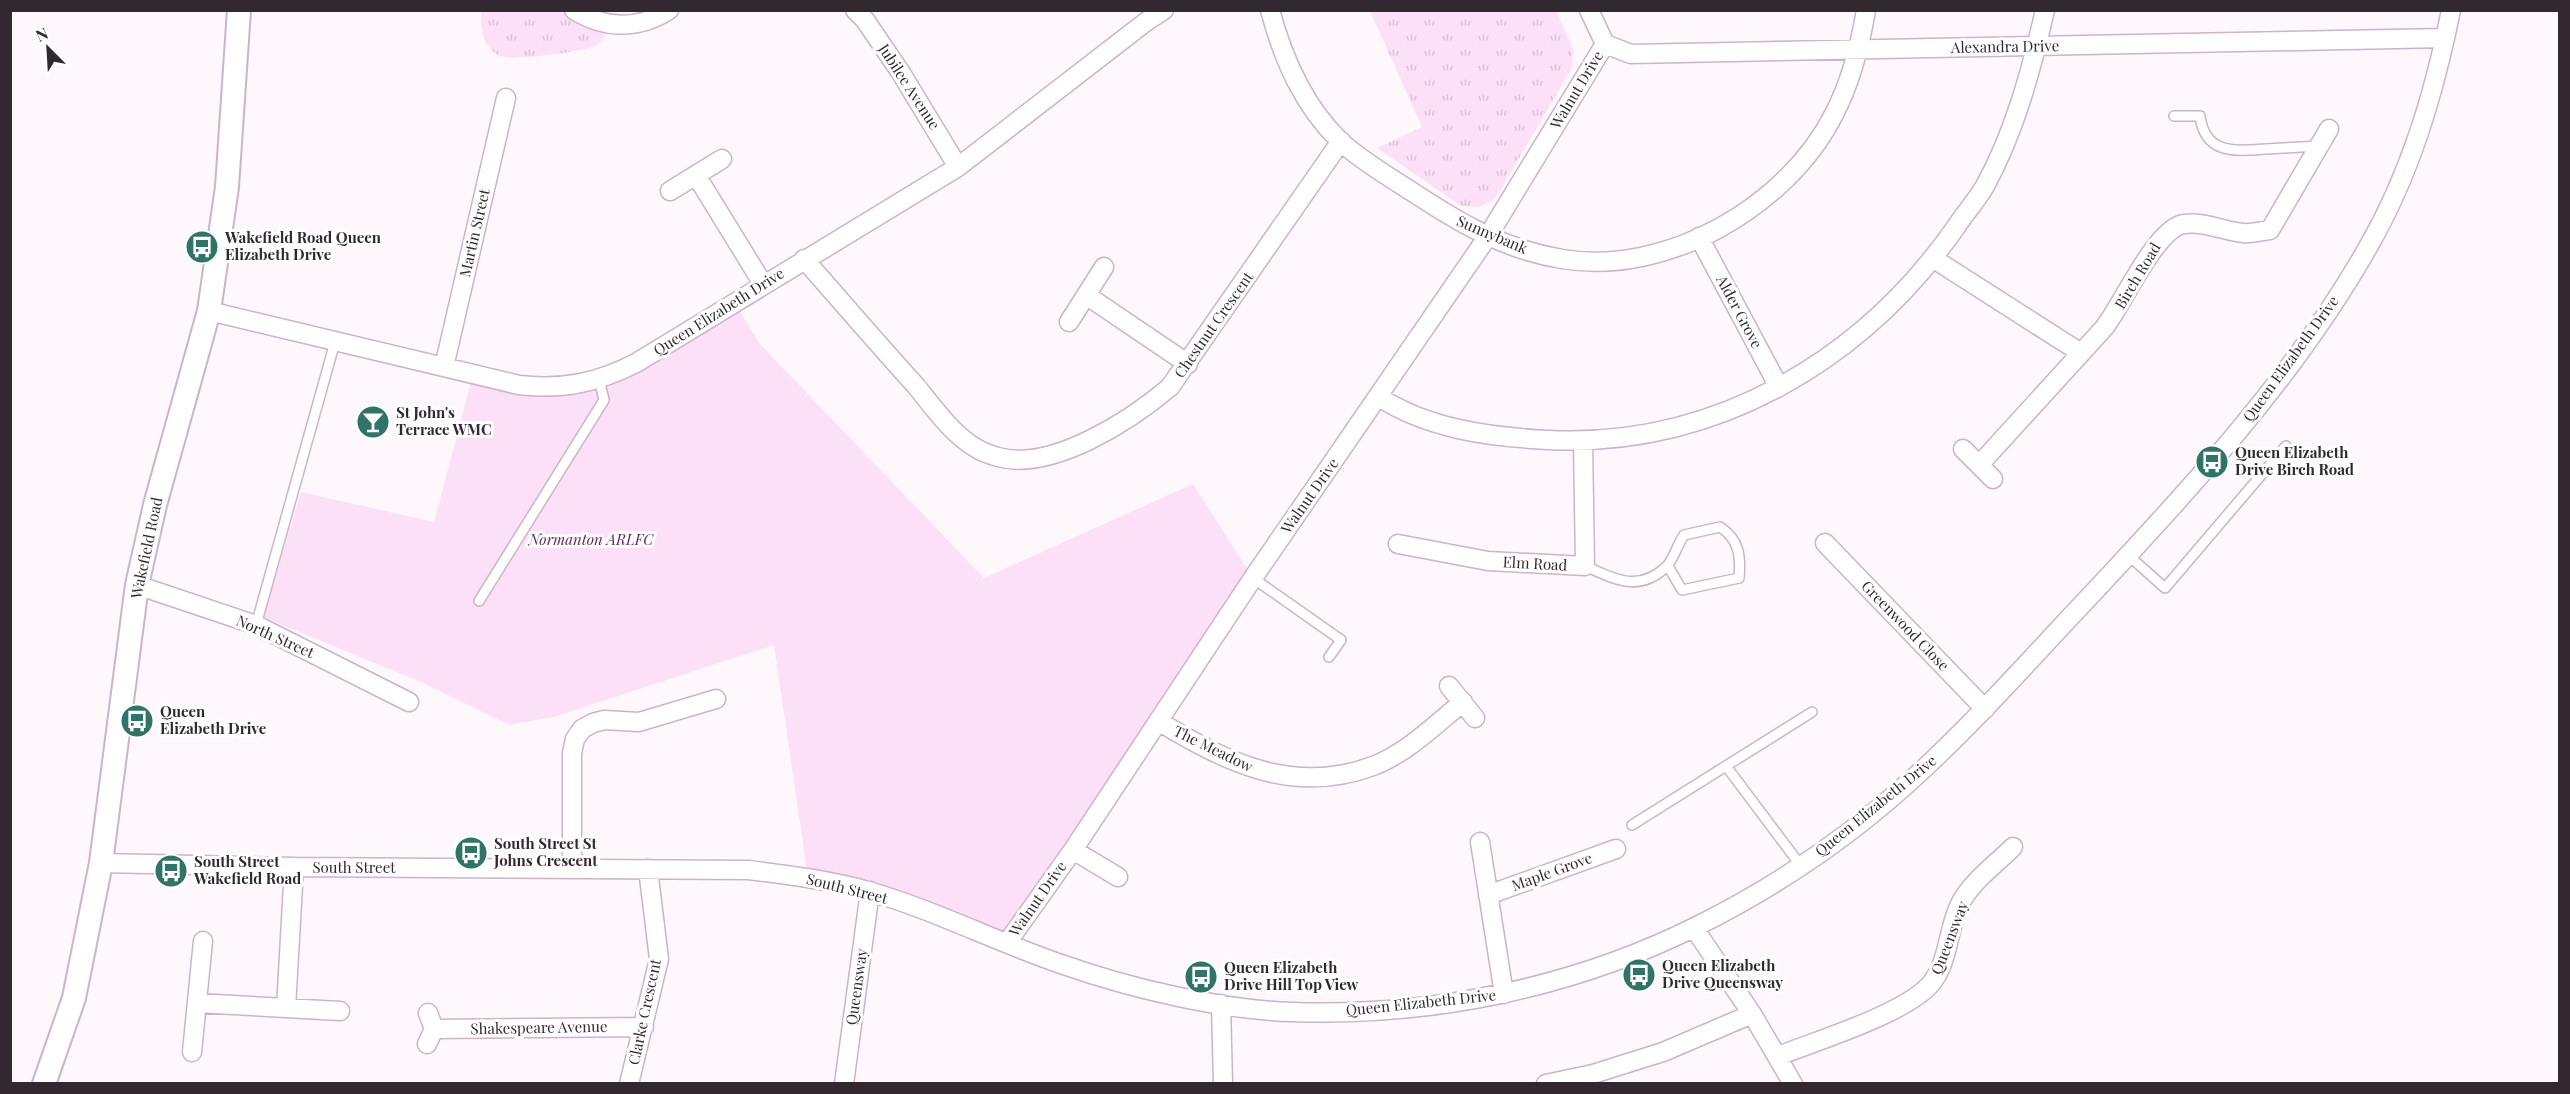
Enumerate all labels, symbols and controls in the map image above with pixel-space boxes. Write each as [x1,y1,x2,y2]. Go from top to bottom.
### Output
north arrow [18,18,78,78]
text: N [32,22,52,46]
street label: Alexandra Drive [1950,35,2059,57]
street label: Jubilee Avenue [874,39,945,133]
street label: Walnut Drive [1544,47,1607,133]
street label: Martin Street [454,186,494,279]
street label: Sunnybank [1454,210,1532,258]
place label: Wakefield Road Queen Elizabeth Drive [224,227,382,264]
bus stop icon: Wakefield Road Queen Elizabeth Drive [184,229,220,265]
street label: Birch Road [2110,238,2165,312]
street label: Queen Elizabeth Drive [649,263,788,360]
street label: Chestnut Crescent [1169,267,1258,381]
street label: Alder Grove [1712,271,1767,351]
street label: Queen Elizabeth Drive [2238,292,2343,425]
place label: St John's Terrace WMC [396,402,491,439]
bar icon: St John's Terrace WMC [355,404,391,440]
place label: Queen Elizabeth Drive Birch Road [2235,442,2354,479]
bus stop icon: Queen Elizabeth Drive Birch Road [2194,444,2230,480]
street label: Walnut Drive [1275,454,1343,538]
street label: Wakefield Road [125,495,167,601]
park label: Normanton ARLFC [527,529,654,549]
street label: Elm Road [1502,551,1568,575]
street label: Greenwood Close [1857,576,1954,675]
street label: North Street [233,610,318,662]
place label: Queen Elizabeth Drive [160,701,267,738]
bus stop icon: Queen Elizabeth Drive [119,703,155,739]
street label: The Meadow [1171,720,1257,776]
street label: Queen Elizabeth Drive [1811,750,1940,860]
place label: South Street St Johns Crescent [493,833,598,870]
bus stop icon: South Street St Johns Crescent [453,835,489,871]
street label: Maple Grove [1509,847,1595,895]
place label: South Street Wakefield Road [193,851,301,888]
bus stop icon: South Street Wakefield Road [153,853,189,889]
street label: South Street [312,857,396,877]
street label: Walnut Drive [1003,857,1071,941]
street label: South Street [804,868,891,908]
street label: Queensway [1926,898,1972,977]
street label: Queensway [841,947,871,1026]
place label: Queen Elizabeth Drive Queensway [1662,955,1783,992]
street label: Clarke Crescent [623,956,665,1067]
place label: Queen Elizabeth Drive Hill Top View [1224,957,1359,994]
bus stop icon: Queen Elizabeth Drive Queensway [1621,957,1657,993]
bus stop icon: Queen Elizabeth Drive Hill Top View [1183,959,1219,995]
street label: Queen Elizabeth Drive [1345,984,1497,1020]
street label: Shakespeare Avenue [470,1016,608,1038]

